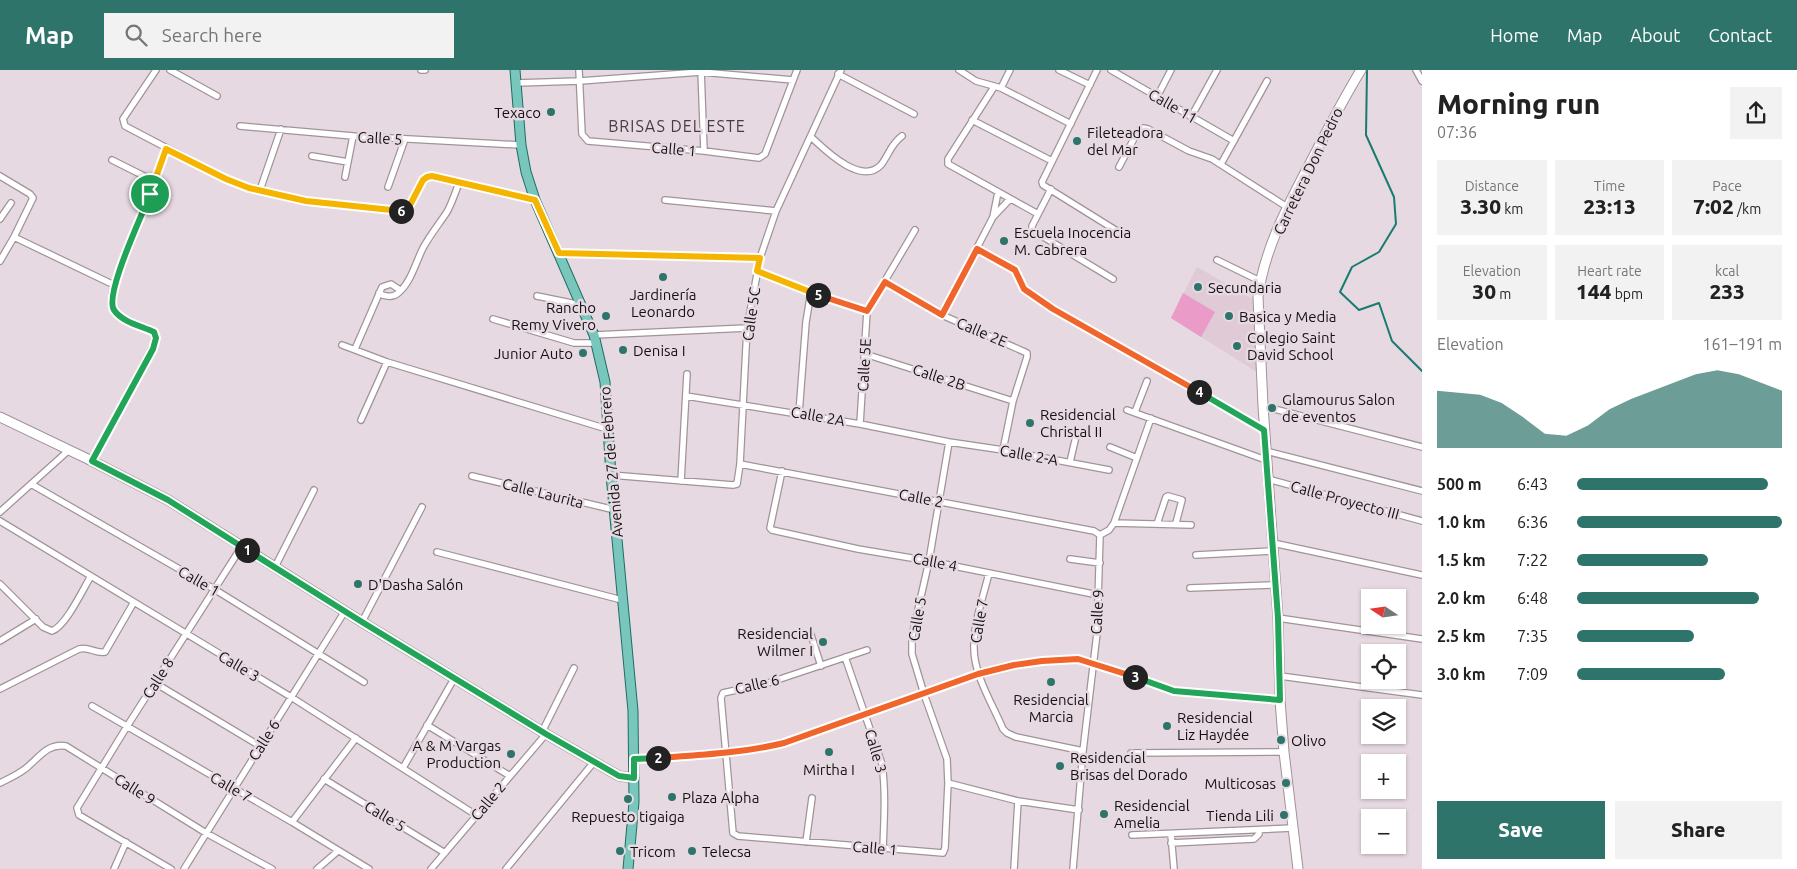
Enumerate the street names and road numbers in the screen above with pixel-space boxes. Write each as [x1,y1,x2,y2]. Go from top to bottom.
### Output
street label: Calle 11 [1146,85,1200,127]
street label: Carretera Don Pedro [1270,105,1346,237]
street label: Calle 5 [357,128,403,148]
street label: Calle 1 [651,139,697,159]
street label: Calle 5C [739,286,763,342]
street label: Calle 2E [954,314,1010,350]
street label: Calle 5E [854,338,874,392]
street label: Calle 2B [910,360,968,394]
street label: Avenida 27 de Febrero [596,386,626,538]
street label: Calle 2A [790,403,847,429]
street label: Calle 2-A [998,442,1060,469]
street label: Calle Laurita [501,475,585,511]
street label: Calle Proyecto III [1289,477,1401,523]
street label: Calle 2 [897,485,945,511]
street label: Calle 4 [911,549,959,575]
street label: Calle 1 [175,562,223,600]
street label: Calle 9 [1087,589,1107,635]
street label: Calle 5 [905,595,929,643]
street label: Calle 7 [967,597,991,645]
street label: Calle 3 [215,647,263,685]
street label: Calle 8 [139,654,177,702]
street label: Calle 6 [733,671,781,697]
street label: Calle 6 [245,716,283,764]
street label: Calle 3 [862,727,890,775]
street label: Calle 7 [207,768,255,806]
street label: Calle 9 [111,770,159,808]
street label: Calle 2 [467,778,509,824]
street label: Calle 5 [361,797,409,835]
street label: Calle 1 [852,838,898,858]

